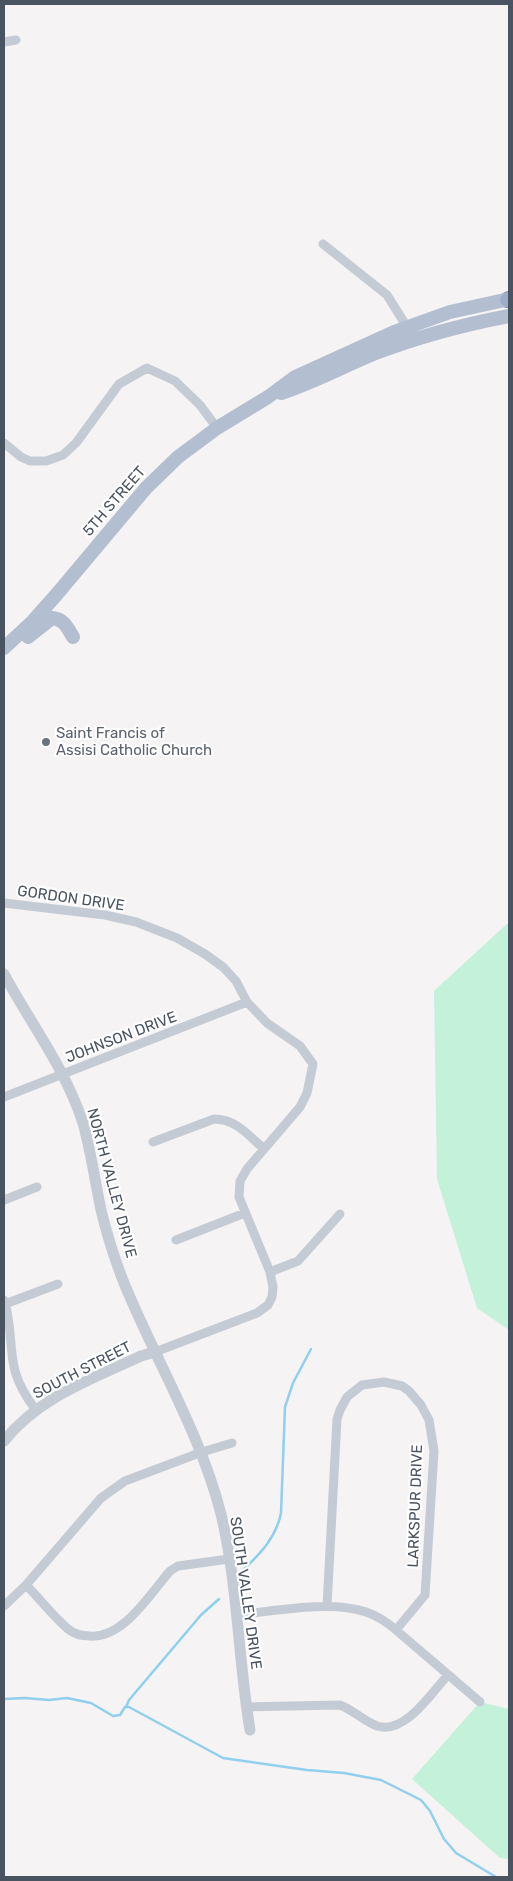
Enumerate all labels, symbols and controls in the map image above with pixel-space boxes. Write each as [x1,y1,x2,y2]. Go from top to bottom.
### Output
street label: 5TH STREET [79,462,149,540]
place label: Saint Francis of Assisi Catholic Church [56,724,212,759]
marker: Saint Francis of Assisi Catholic Church [40,736,52,748]
street label: GORDON DRIVE [16,882,126,914]
street label: JOHNSON DRIVE [63,1008,179,1066]
street label: NORTH VALLEY DRIVE [83,1106,141,1260]
street label: SOUTH STREET [30,1337,134,1402]
street label: LARKSPUR DRIVE [404,1444,426,1568]
street label: SOUTH VALLEY DRIVE [226,1516,266,1670]

